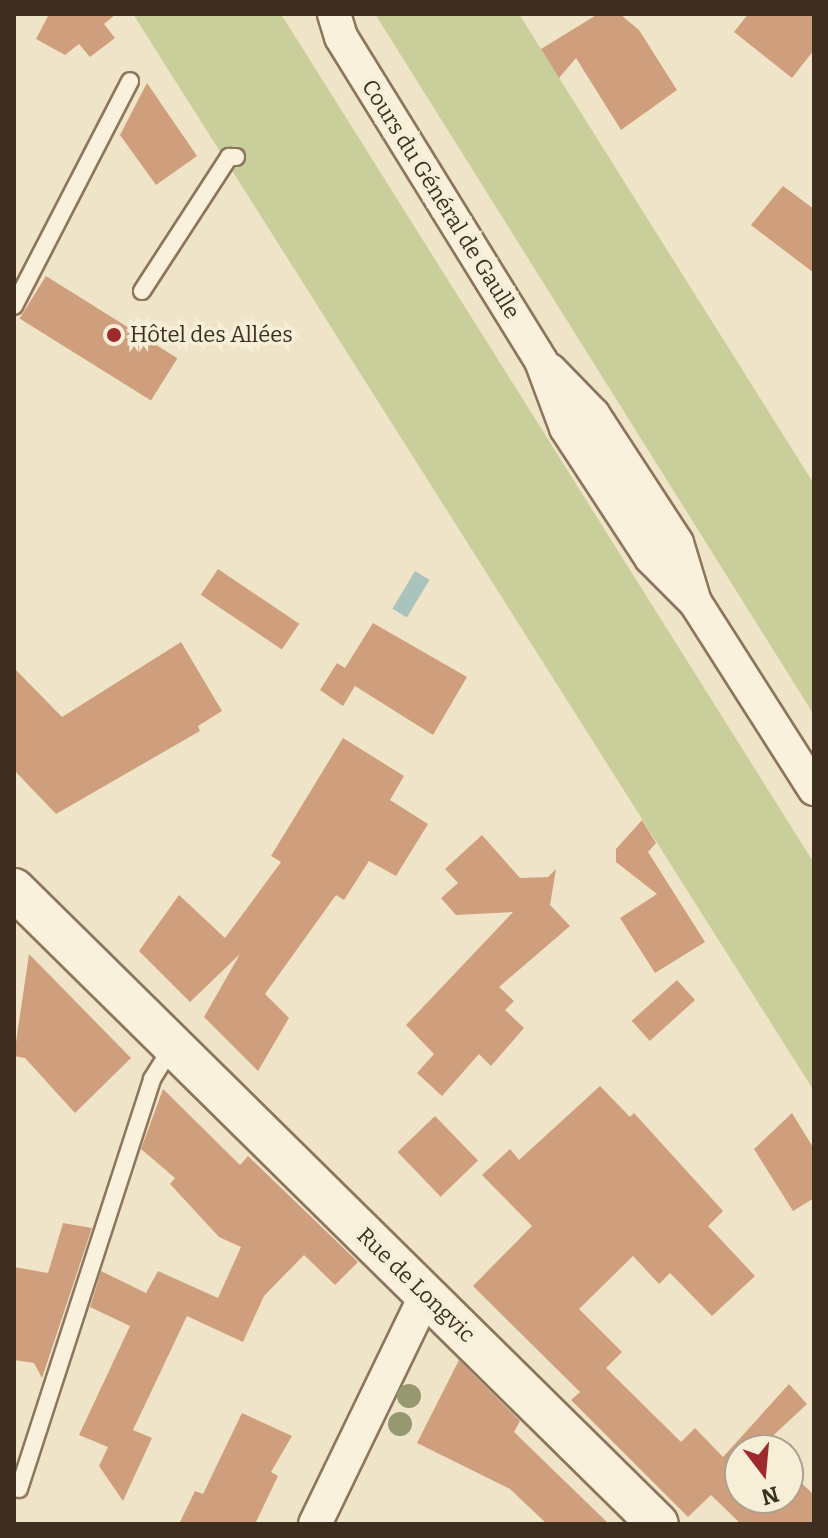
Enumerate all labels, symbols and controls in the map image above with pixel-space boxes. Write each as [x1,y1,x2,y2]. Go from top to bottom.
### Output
street label: Cours du Général de Gaulle [356,75,526,323]
place label: Hôtel des Allées [130,322,293,348]
marker: Hôtel des Allées [105,326,123,344]
street label: Rue de Longvic [352,1222,480,1348]
north arrow [724,1434,804,1514]
text: N [758,1480,782,1511]

